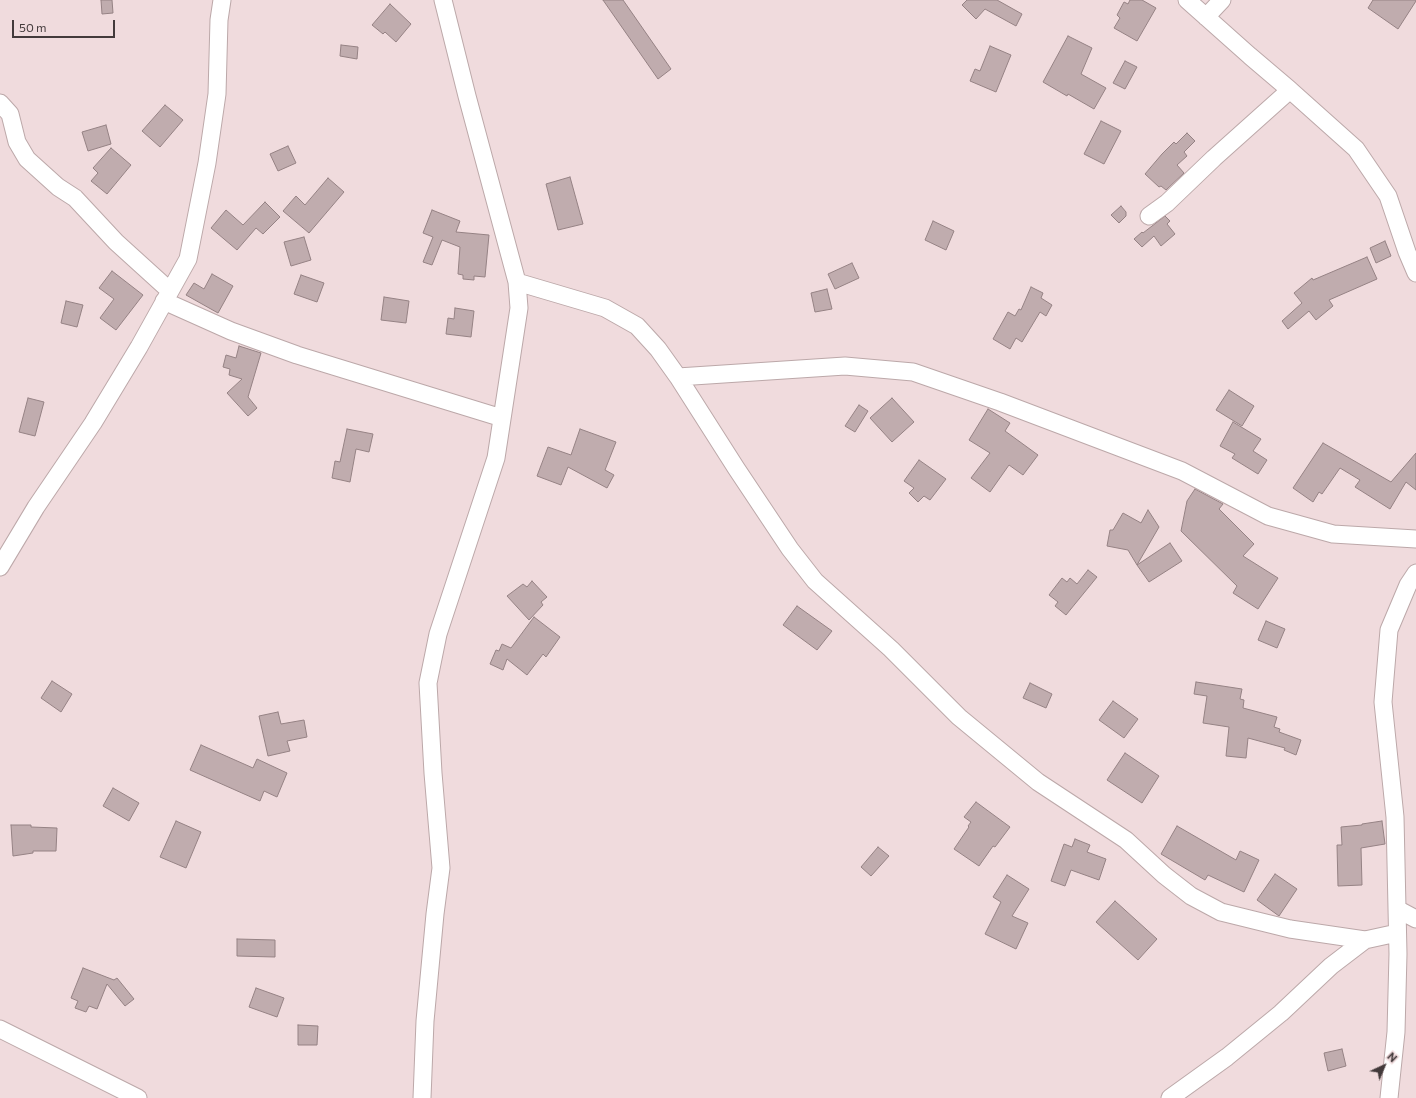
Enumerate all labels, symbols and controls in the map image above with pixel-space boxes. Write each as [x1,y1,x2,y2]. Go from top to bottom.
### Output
scale bar [14,12,117,38]
text: 50 m [19,20,47,34]
north arrow [1364,1046,1404,1086]
text: N [1385,1049,1400,1065]

